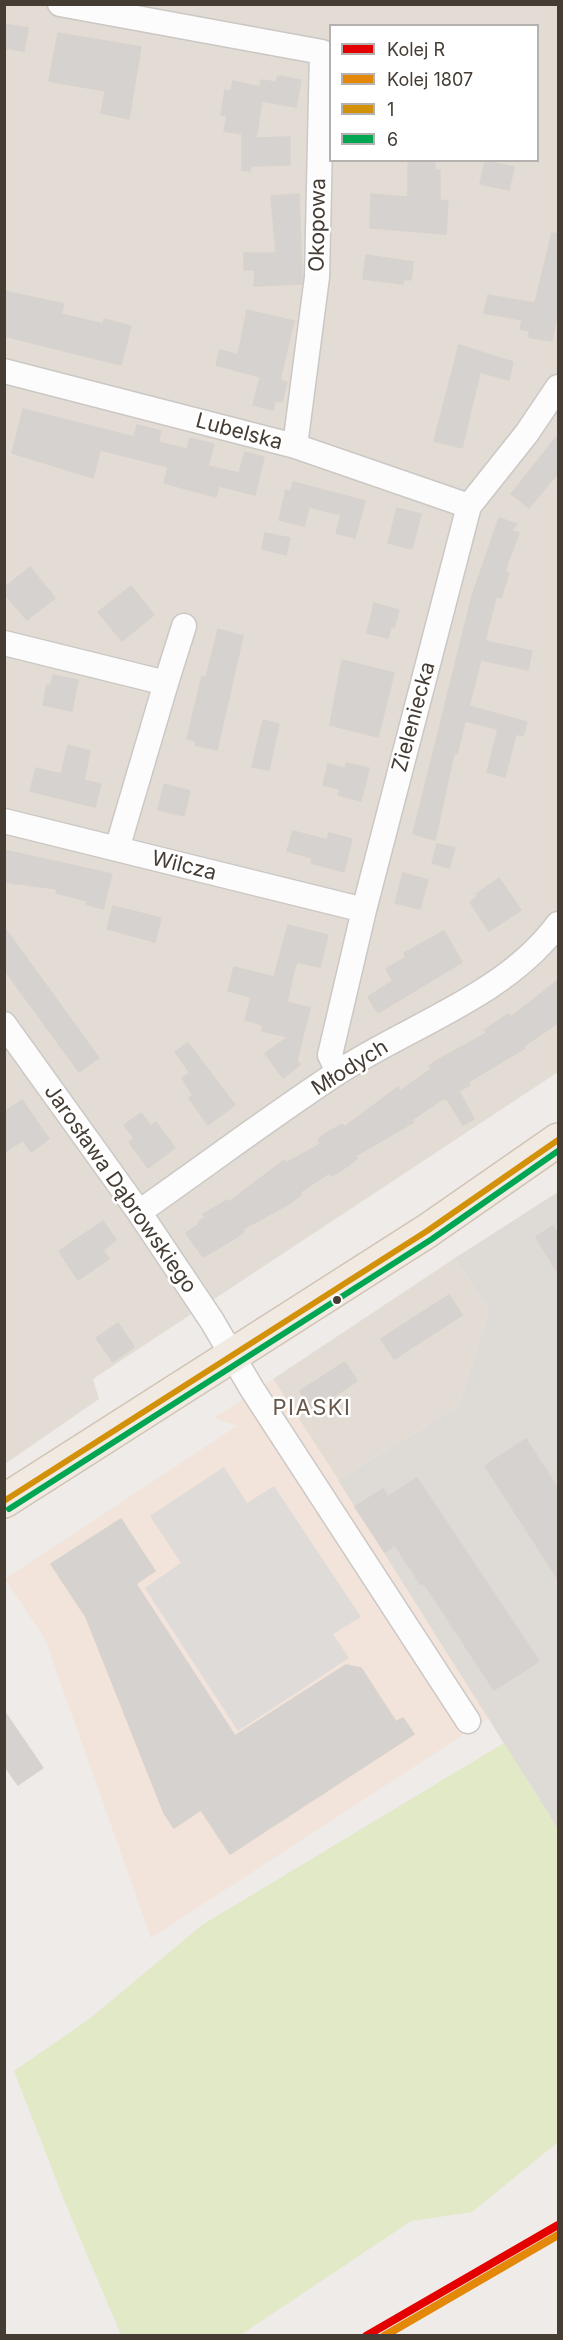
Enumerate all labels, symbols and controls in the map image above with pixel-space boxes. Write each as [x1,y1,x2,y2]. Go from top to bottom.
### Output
legend [329,24,539,162]
text: Kolej R [387,39,445,60]
text: Kolej 1807 [387,69,473,90]
text: 1 [387,99,394,120]
text: 6 [387,129,398,150]
street label: Okopowa [305,178,331,272]
street label: Lubelska [193,408,285,456]
street label: Zieleniecka [387,659,441,775]
street label: Wilcza [149,846,219,886]
street label: Młodych [307,1035,393,1101]
street label: Jarosława Dąbrowskiego [38,1080,202,1298]
unlabelled marker [331,1294,343,1306]
district label: PIASKI [273,1395,351,1421]

